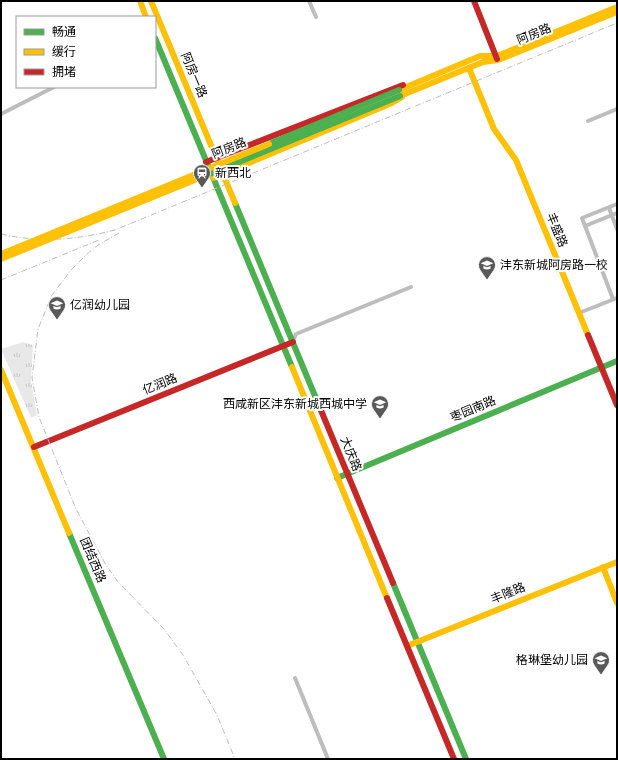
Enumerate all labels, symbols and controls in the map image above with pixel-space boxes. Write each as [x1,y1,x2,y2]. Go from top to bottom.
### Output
legend [16,16,156,88]
street label: 阿房路 [515,21,553,47]
text: 畅通 [52,25,76,39]
text: 缓行 [52,45,76,59]
street label: 阿房一路 [178,50,210,100]
text: 拥堵 [52,65,76,79]
street label: 阿房路 [210,135,248,161]
station icon: 新西北 [192,163,212,188]
place label: 新西北 [215,166,251,180]
street label: 丰盛路 [544,211,570,249]
school or university icon: 沣东新城阿房路一校 [477,255,497,280]
place label: 沣东新城阿房路一校 [500,258,608,272]
school or university icon: 亿润幼儿园 [47,295,67,320]
place label: 亿润幼儿园 [70,298,130,312]
street label: 亿润路 [141,371,179,397]
street label: 枣园南路 [448,393,498,425]
school or university icon: 西咸新区沣东新城西城中学 [370,394,390,419]
place label: 西咸新区沣东新城西城中学 [223,397,367,411]
street label: 大庆路 [338,435,364,473]
street label: 团结西路 [77,535,109,585]
street label: 丰隆路 [489,580,527,606]
school or university icon: 格琳堡幼儿园 [591,650,611,675]
place label: 格琳堡幼儿园 [516,653,588,667]

